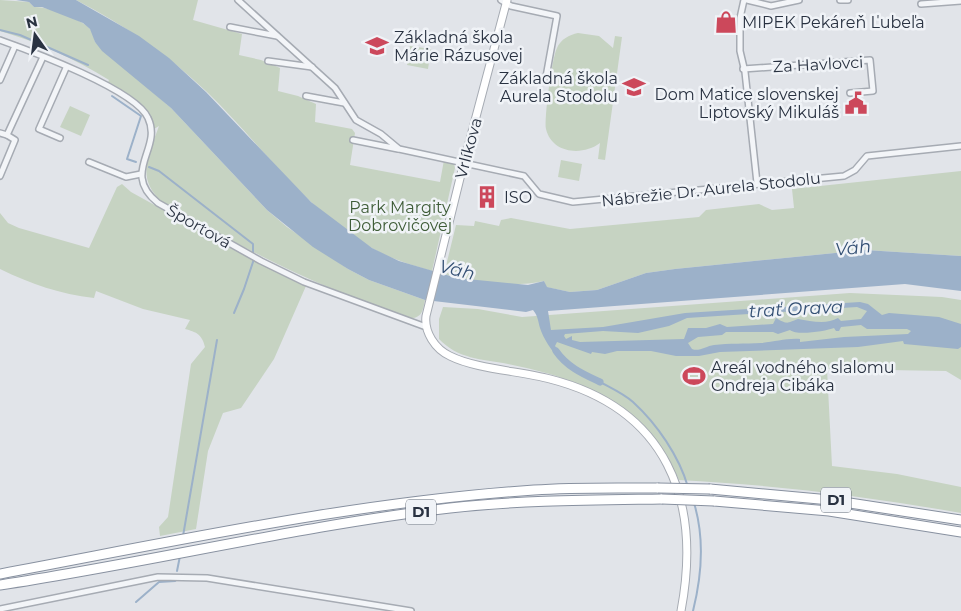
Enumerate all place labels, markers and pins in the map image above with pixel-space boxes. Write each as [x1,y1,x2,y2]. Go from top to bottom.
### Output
shop icon: MIPEK Pekáreň Ľubeľa [713,9,739,35]
place label: MIPEK Pekáreň Ľubeľa [742,13,925,32]
place label: Základná škola Márie Rázusovej [394,28,523,65]
school or university icon: Základná škola Márie Rázusovej [364,33,390,59]
place label: Základná škola Aurela Stodolu [499,69,618,106]
school or university icon: Základná škola Aurela Stodolu [621,74,647,100]
place label: Dom Matice slovenskej Liptovský Mikuláš [655,85,839,122]
public building icon: Dom Matice slovenskej Liptovský Mikuláš [843,90,869,116]
building icon: ISO [474,184,500,210]
place label: ISO [504,188,532,207]
place label: Areál vodného slalomu Ondreja Cibáka [711,358,895,395]
sports icon: Areál vodného slalomu Ondreja Cibáka [681,363,707,389]

